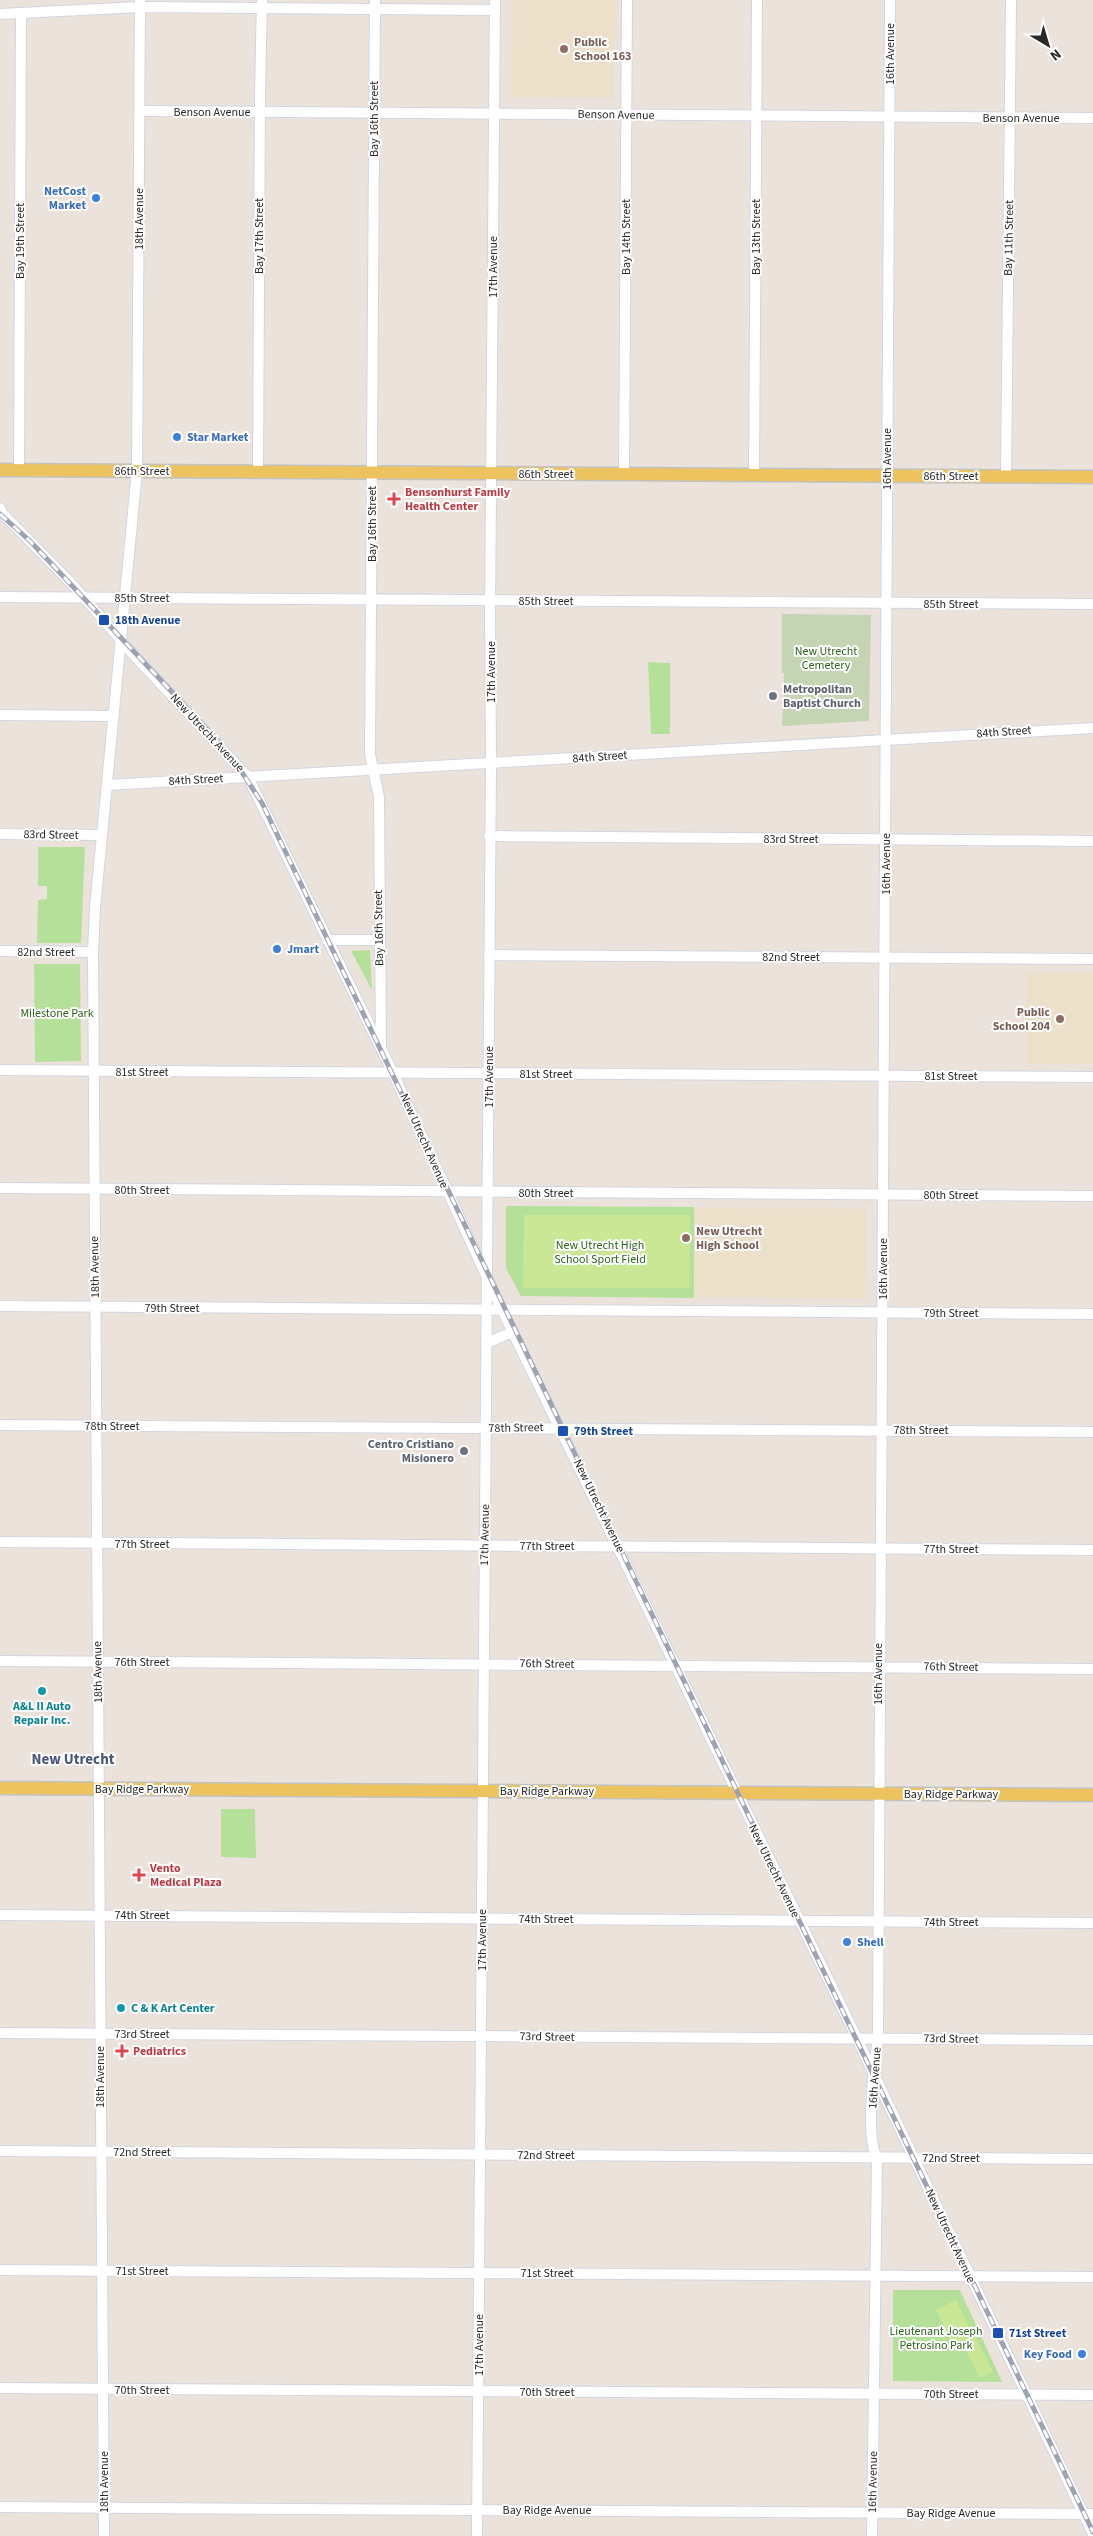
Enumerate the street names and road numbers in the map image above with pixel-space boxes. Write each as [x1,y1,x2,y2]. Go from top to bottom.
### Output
street label: 16th Avenue [882,23,899,85]
street label: Bay 16th Street [366,81,383,157]
street label: Benson Avenue [173,104,251,121]
street label: Benson Avenue [577,106,655,124]
street label: Benson Avenue [982,110,1060,127]
street label: 18th Avenue [131,188,148,250]
street label: Bay 17th Street [251,198,268,274]
street label: Bay 14th Street [618,199,635,275]
street label: Bay 13th Street [748,199,765,275]
street label: Bay 11th Street [1000,200,1018,276]
street label: Bay 19th Street [12,203,29,279]
street label: 17th Avenue [485,236,502,298]
street label: 16th Avenue [879,428,896,490]
street label: 86th Street [115,463,169,480]
street label: 86th Street [519,466,573,483]
street label: 86th Street [924,468,978,485]
street label: Bay 16th Street [364,486,381,562]
street label: 85th Street [115,590,169,607]
street label: 85th Street [519,593,573,610]
street label: 85th Street [924,596,978,613]
street label: 17th Avenue [483,641,500,703]
street label: New Utrecht Avenue [166,690,248,776]
street label: 84th Street [976,722,1032,742]
street label: 84th Street [572,747,628,767]
street label: 84th Street [168,770,224,790]
street label: 83rd Street [23,826,79,844]
street label: 83rd Street [763,831,819,848]
street label: 16th Avenue [878,833,895,895]
street label: Bay 16th Street [370,890,388,966]
street label: 82nd Street [17,944,75,961]
street label: 82nd Street [762,949,820,966]
street label: 17th Avenue [481,1046,498,1108]
street label: 81st Street [115,1064,169,1081]
street label: 81st Street [519,1066,573,1083]
street label: 81st Street [924,1068,978,1085]
street label: New Utrecht Avenue [395,1091,453,1191]
street label: 80th Street [115,1182,169,1199]
street label: 80th Street [519,1185,573,1202]
street label: 80th Street [924,1187,978,1204]
street label: 18th Avenue [86,1236,104,1298]
street label: 16th Avenue [875,1238,892,1300]
street label: 79th Street [145,1300,199,1317]
street label: 79th Street [924,1305,978,1322]
street label: 78th Street [85,1418,139,1435]
street label: 78th Street [488,1419,544,1437]
street label: 78th Street [894,1422,948,1439]
street label: New Utrecht Avenue [569,1456,629,1556]
street label: 17th Avenue [476,1504,494,1566]
street label: 77th Street [115,1536,169,1553]
street label: 77th Street [520,1538,574,1555]
street label: 77th Street [924,1541,978,1558]
street label: 18th Avenue [89,1641,107,1703]
street label: 16th Avenue [870,1643,887,1705]
street label: 76th Street [115,1654,169,1671]
street label: 76th Street [519,1655,575,1673]
street label: 76th Street [923,1658,979,1676]
street label: Bay Ridge Parkway [95,1781,190,1798]
street label: Bay Ridge Parkway [500,1783,595,1800]
street label: Bay Ridge Parkway [904,1786,999,1803]
street label: New Utrecht Avenue [744,1821,804,1921]
street label: 74th Street [115,1907,169,1924]
street label: 17th Avenue [474,1909,491,1971]
street label: 74th Street [519,1911,573,1928]
street label: 74th Street [924,1914,978,1931]
street label: 73rd Street [114,2026,170,2043]
street label: 73rd Street [519,2028,575,2046]
street label: 73rd Street [923,2030,979,2048]
street label: 18th Avenue [92,2046,109,2108]
street label: 16th Avenue [864,2046,886,2109]
street label: 72nd Street [113,2144,171,2161]
street label: 72nd Street [517,2147,575,2164]
street label: 72nd Street [922,2150,980,2167]
street label: New Utrecht Avenue [921,2186,979,2286]
street label: 71st Street [115,2263,169,2280]
street label: 71st Street [520,2265,574,2282]
street label: 17th Avenue [471,2314,488,2376]
street label: 70th Street [115,2382,169,2399]
street label: 70th Street [520,2384,574,2401]
street label: 70th Street [924,2386,978,2403]
street label: 18th Avenue [96,2451,113,2513]
street label: 16th Avenue [864,2451,882,2513]
street label: Bay Ridge Avenue [503,2502,591,2519]
street label: Bay Ridge Avenue [907,2505,995,2522]

